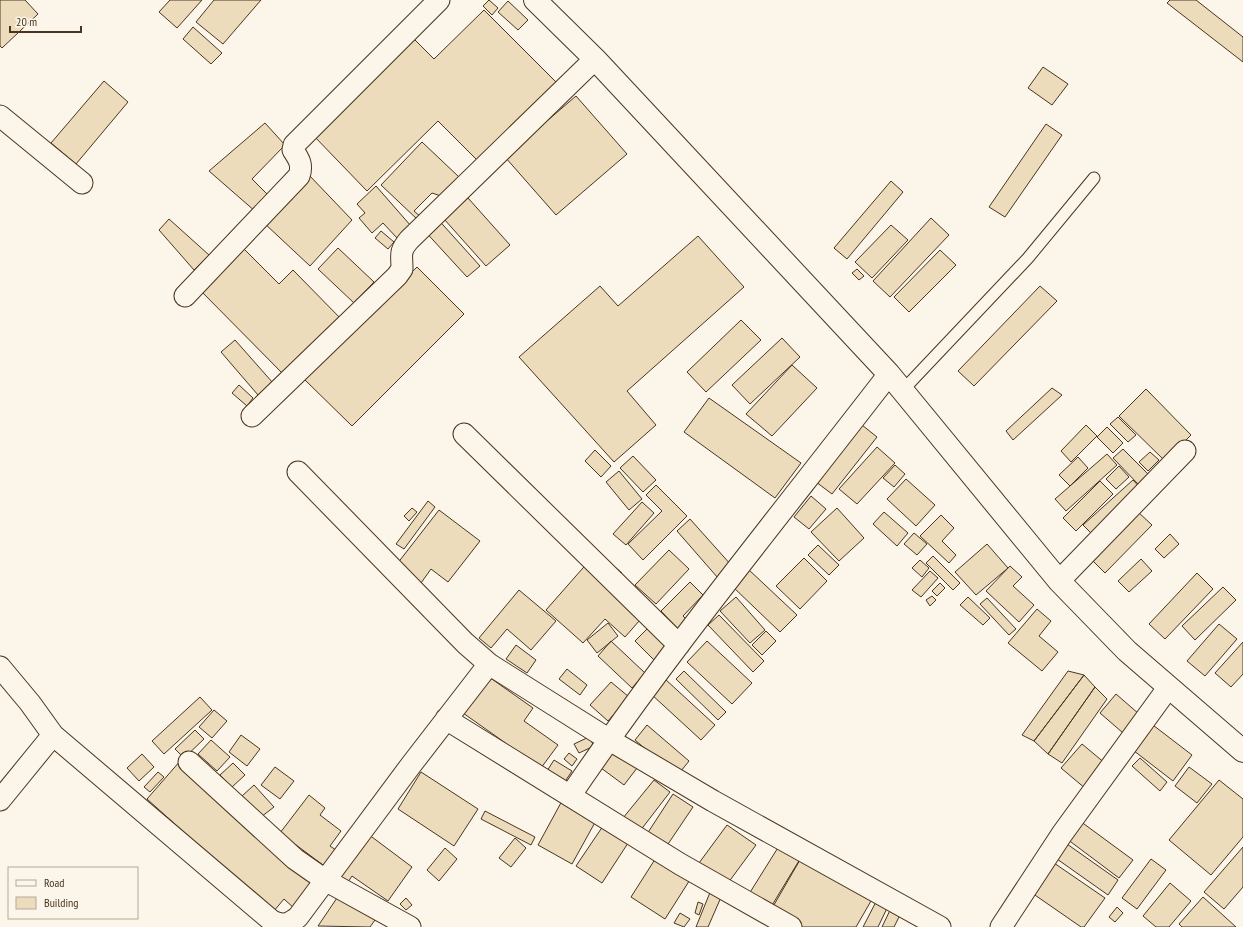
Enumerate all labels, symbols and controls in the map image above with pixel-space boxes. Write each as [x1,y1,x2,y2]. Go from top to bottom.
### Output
scale bar [10,8,81,34]
text: 20 m [16,14,37,29]
legend [8,867,138,919]
text: Road [44,875,64,890]
text: Building [44,895,79,910]

